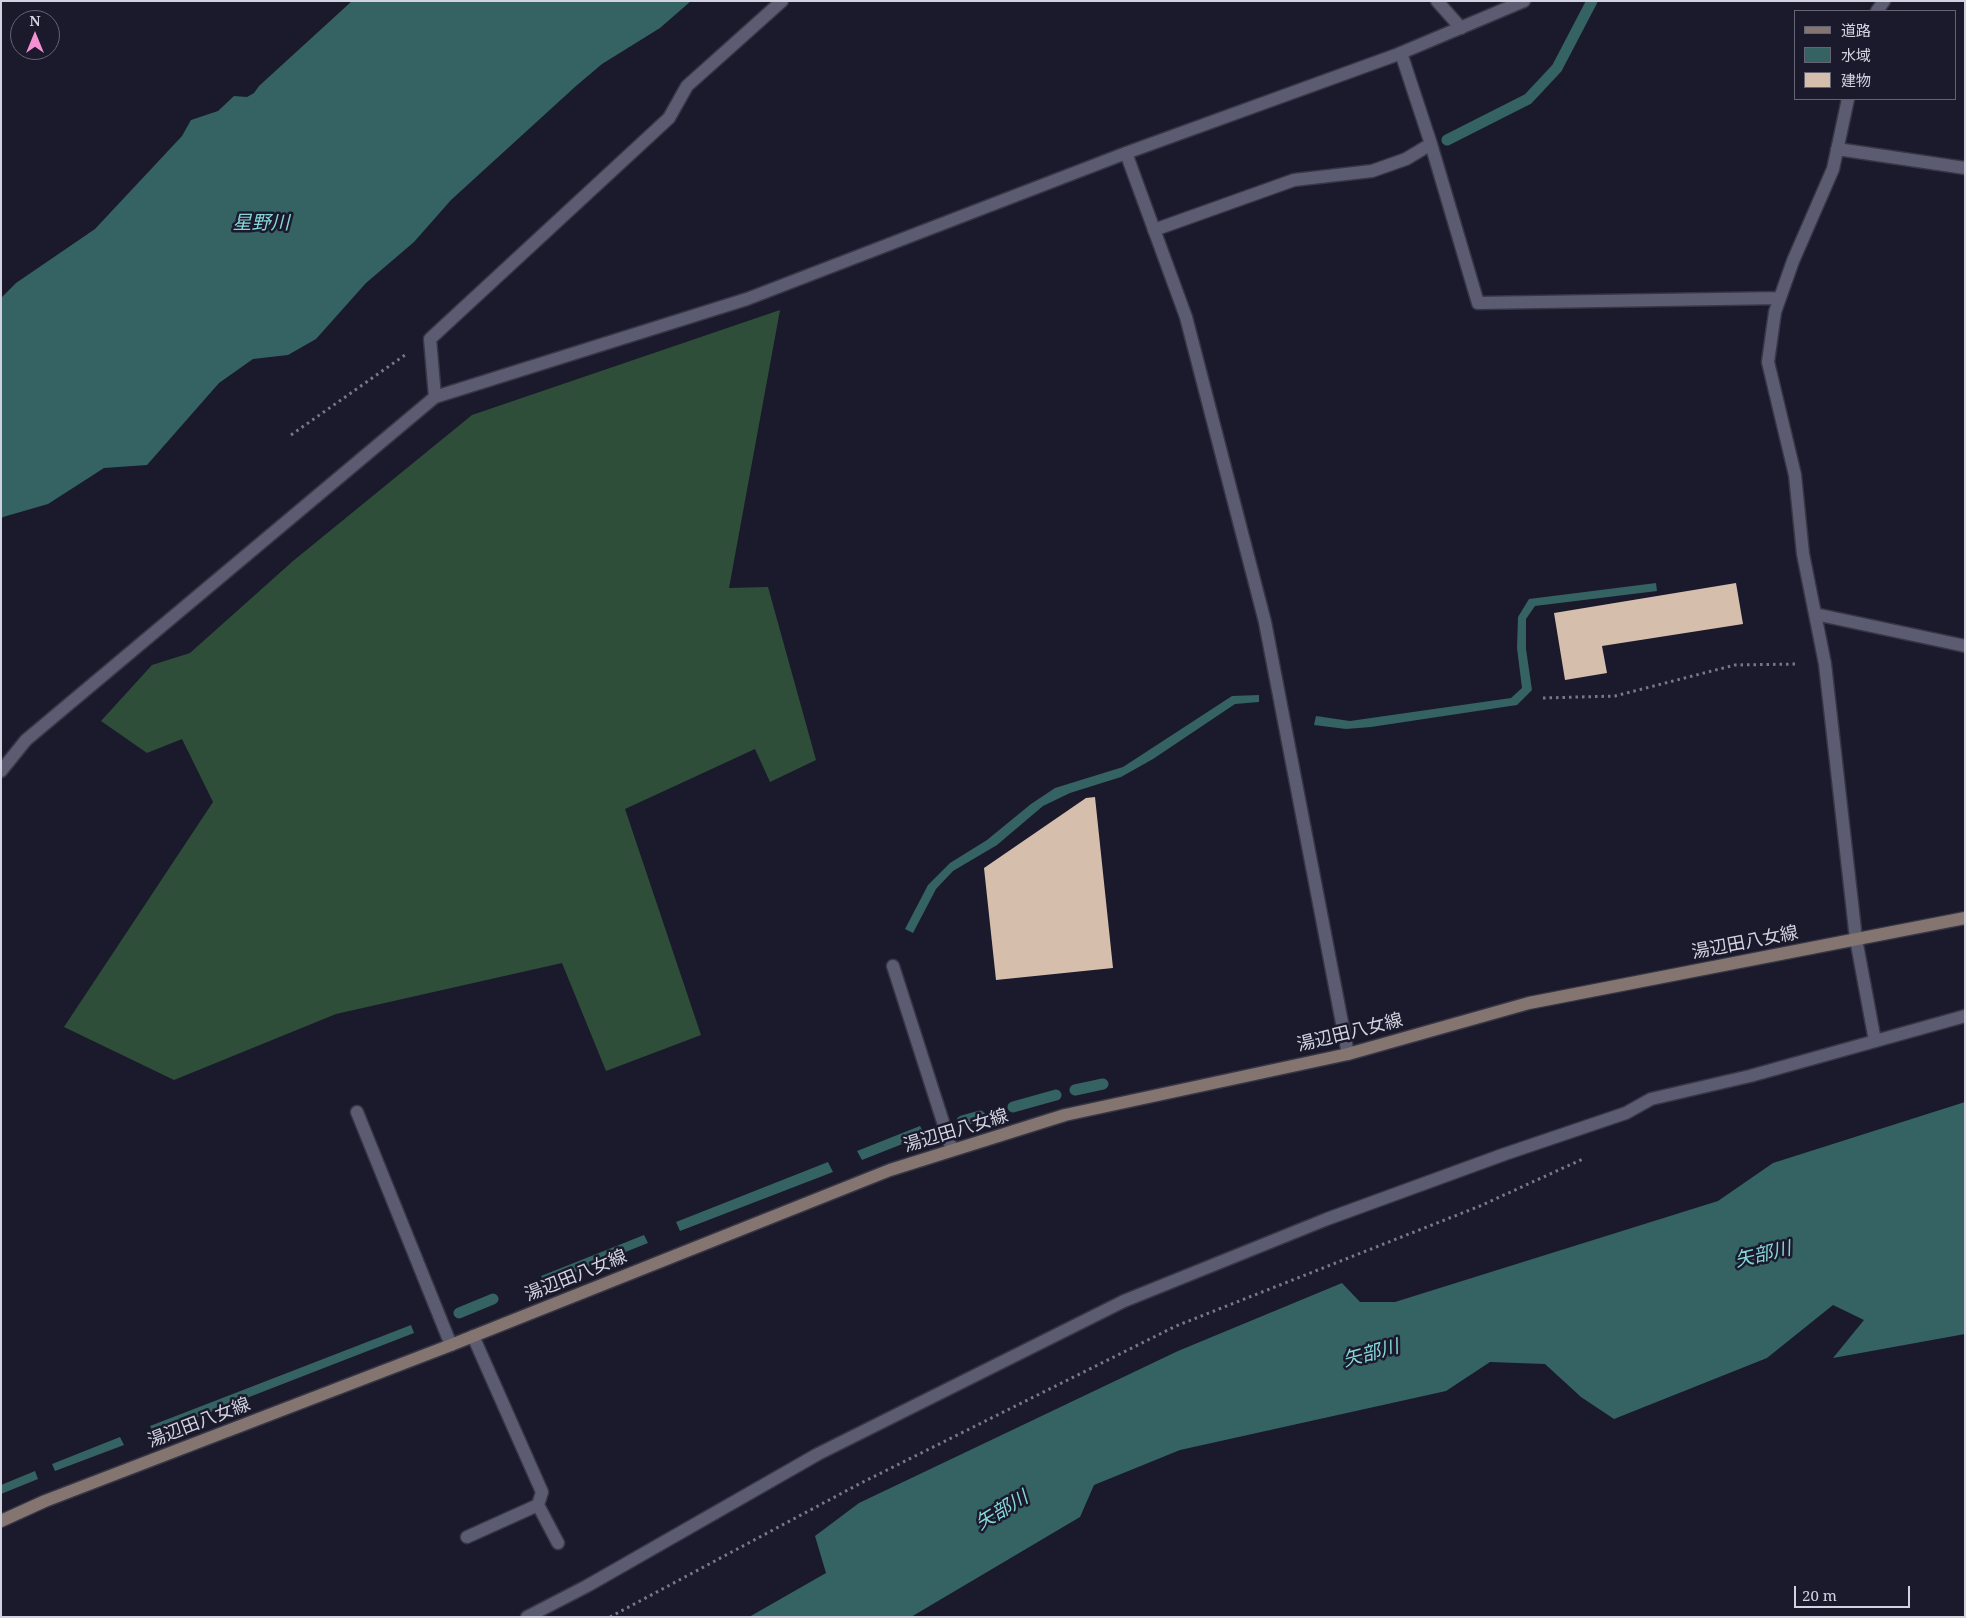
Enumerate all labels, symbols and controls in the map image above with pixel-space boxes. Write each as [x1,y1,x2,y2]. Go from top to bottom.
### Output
north arrow [10,10,60,60]
legend [1794,10,1956,100]
text: N [29,11,41,30]
text: 道路 [1841,20,1871,40]
text: 水域 [1841,45,1871,65]
text: 建物 [1841,70,1871,90]
water label: 星野川 [233,213,289,235]
street label: 湯辺田八女線 [1690,922,1800,964]
street label: 湯辺田八女線 [1295,1009,1405,1057]
street label: 湯辺田八女線 [901,1105,1011,1157]
water label: 矢部川 [1733,1237,1793,1273]
street label: 湯辺田八女線 [522,1246,630,1306]
water label: 矢部川 [1341,1336,1401,1372]
street label: 湯辺田八女線 [145,1394,253,1452]
water label: 矢部川 [972,1487,1032,1535]
scale bar [1796,1576,1912,1608]
text: 20 m [1802,1585,1837,1605]

